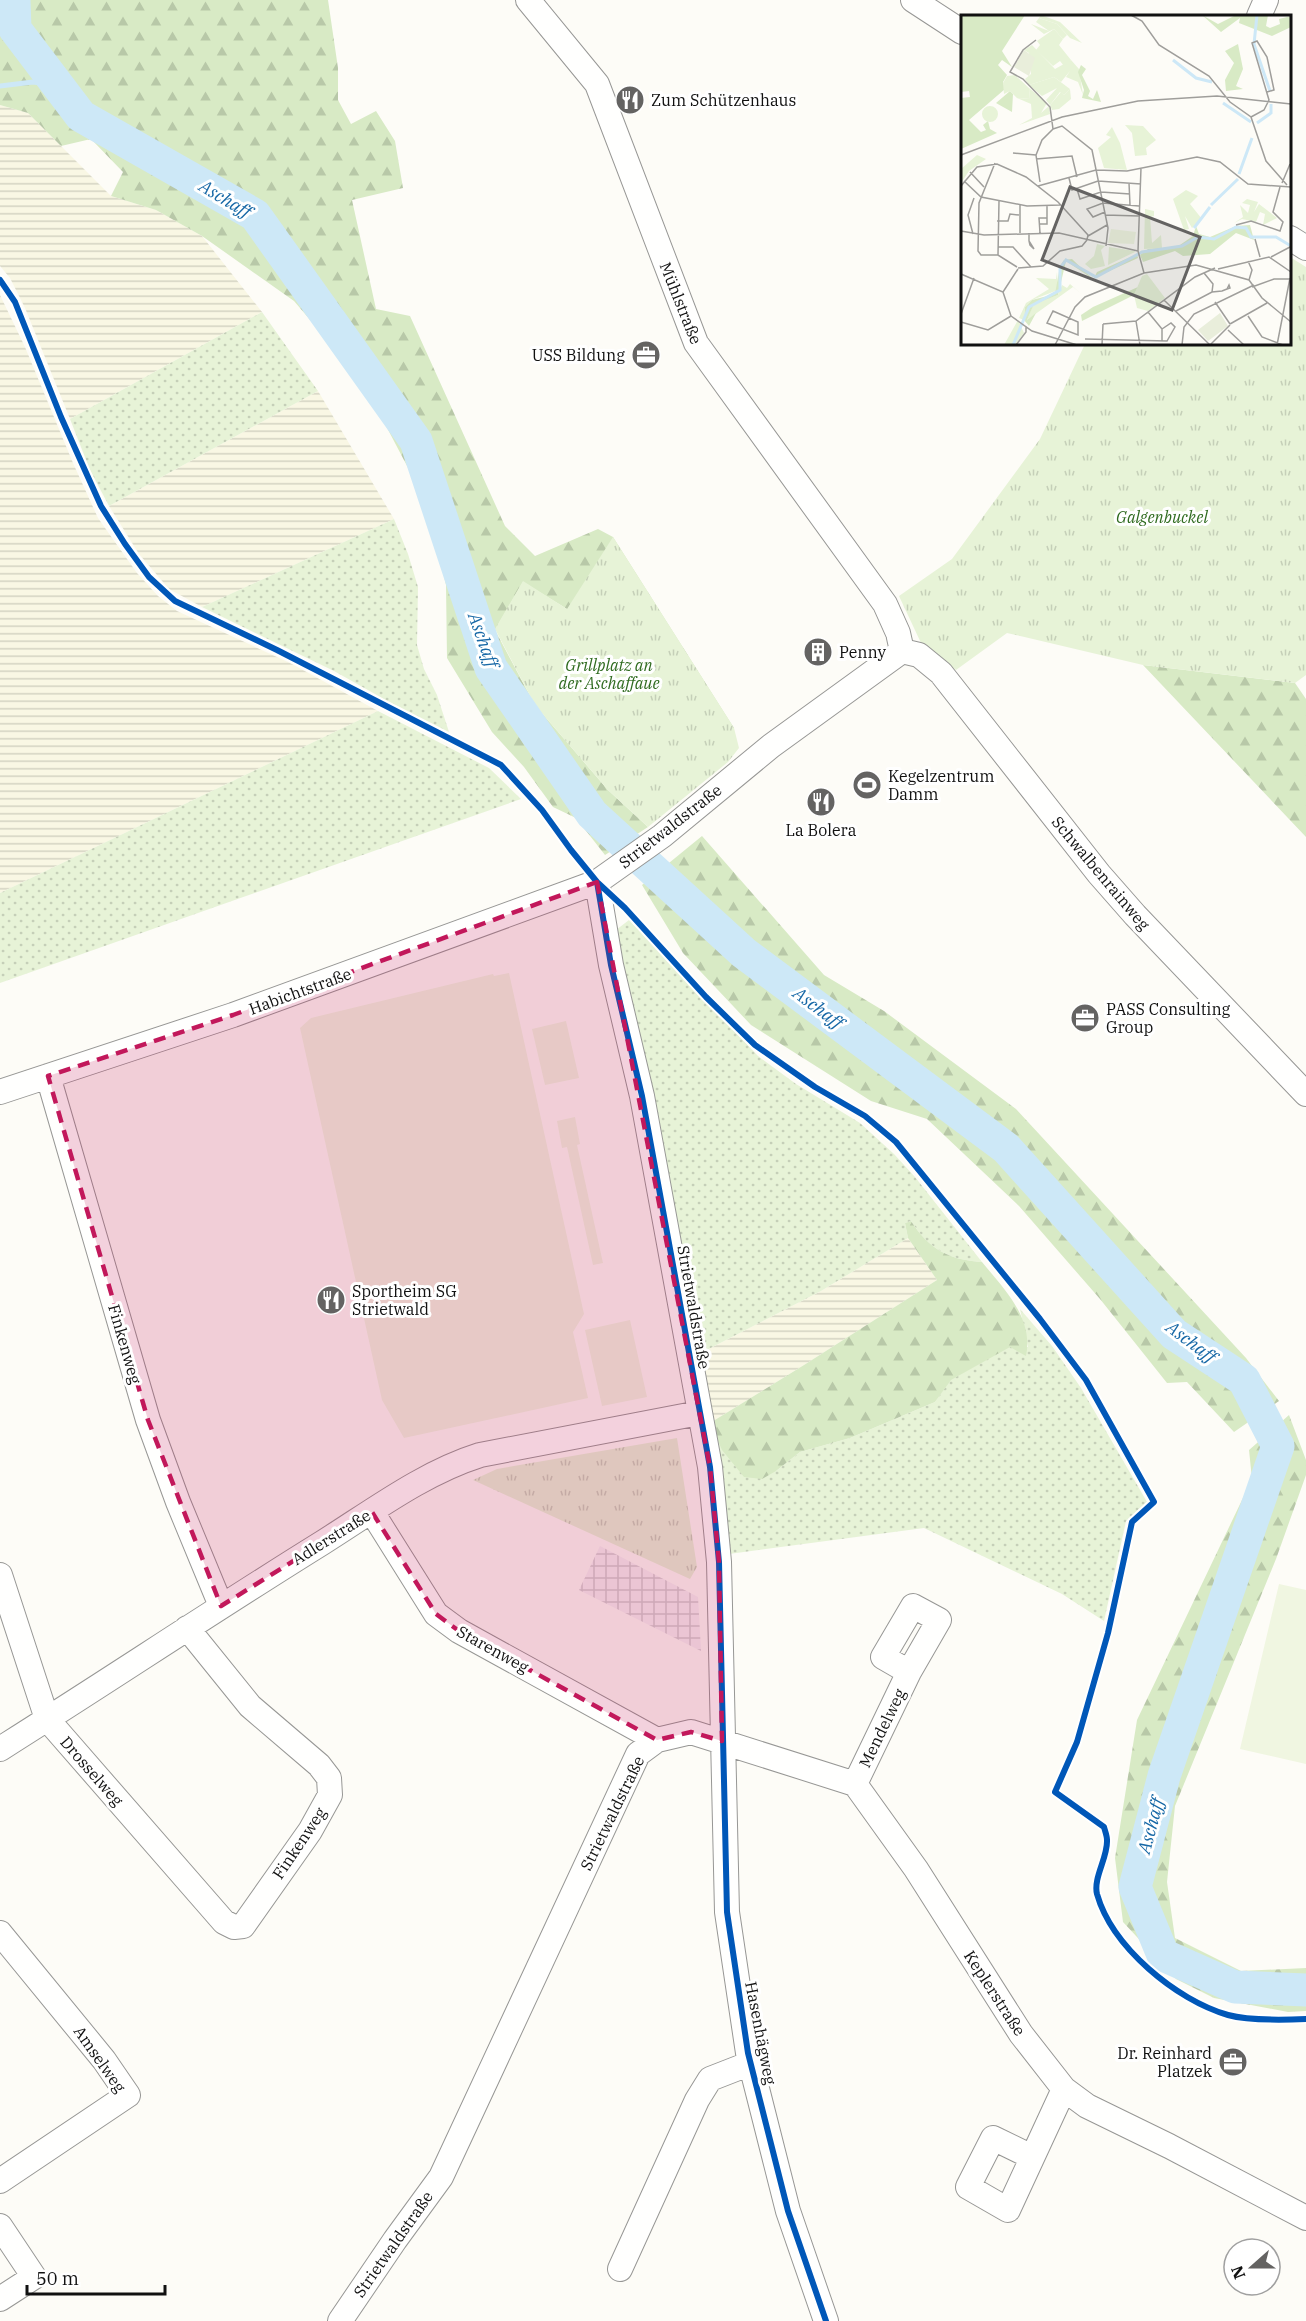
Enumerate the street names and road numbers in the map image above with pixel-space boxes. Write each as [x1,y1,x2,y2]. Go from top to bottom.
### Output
street label: Mühlstraße [656,259,706,347]
street label: Strietwaldstraße [615,780,725,872]
street label: Schwalbenrainweg [1048,812,1155,934]
street label: Habichtstraße [246,963,354,1019]
street label: Strietwaldstraße [673,1244,715,1370]
street label: Finkenweg [104,1302,146,1387]
street label: Adlerstraße [288,1505,374,1569]
street label: Starenweg [454,1621,533,1677]
street label: Mendelweg [854,1685,910,1771]
street label: Drosselweg [56,1732,128,1810]
street label: Strietwaldstraße [576,1752,648,1874]
street label: Finkenweg [268,1803,330,1883]
street label: Keplerstraße [960,1947,1030,2039]
street label: Hasenhägweg [741,1980,781,2087]
street label: Amselweg [70,2022,130,2097]
street label: Strietwaldstraße [349,2187,437,2301]

